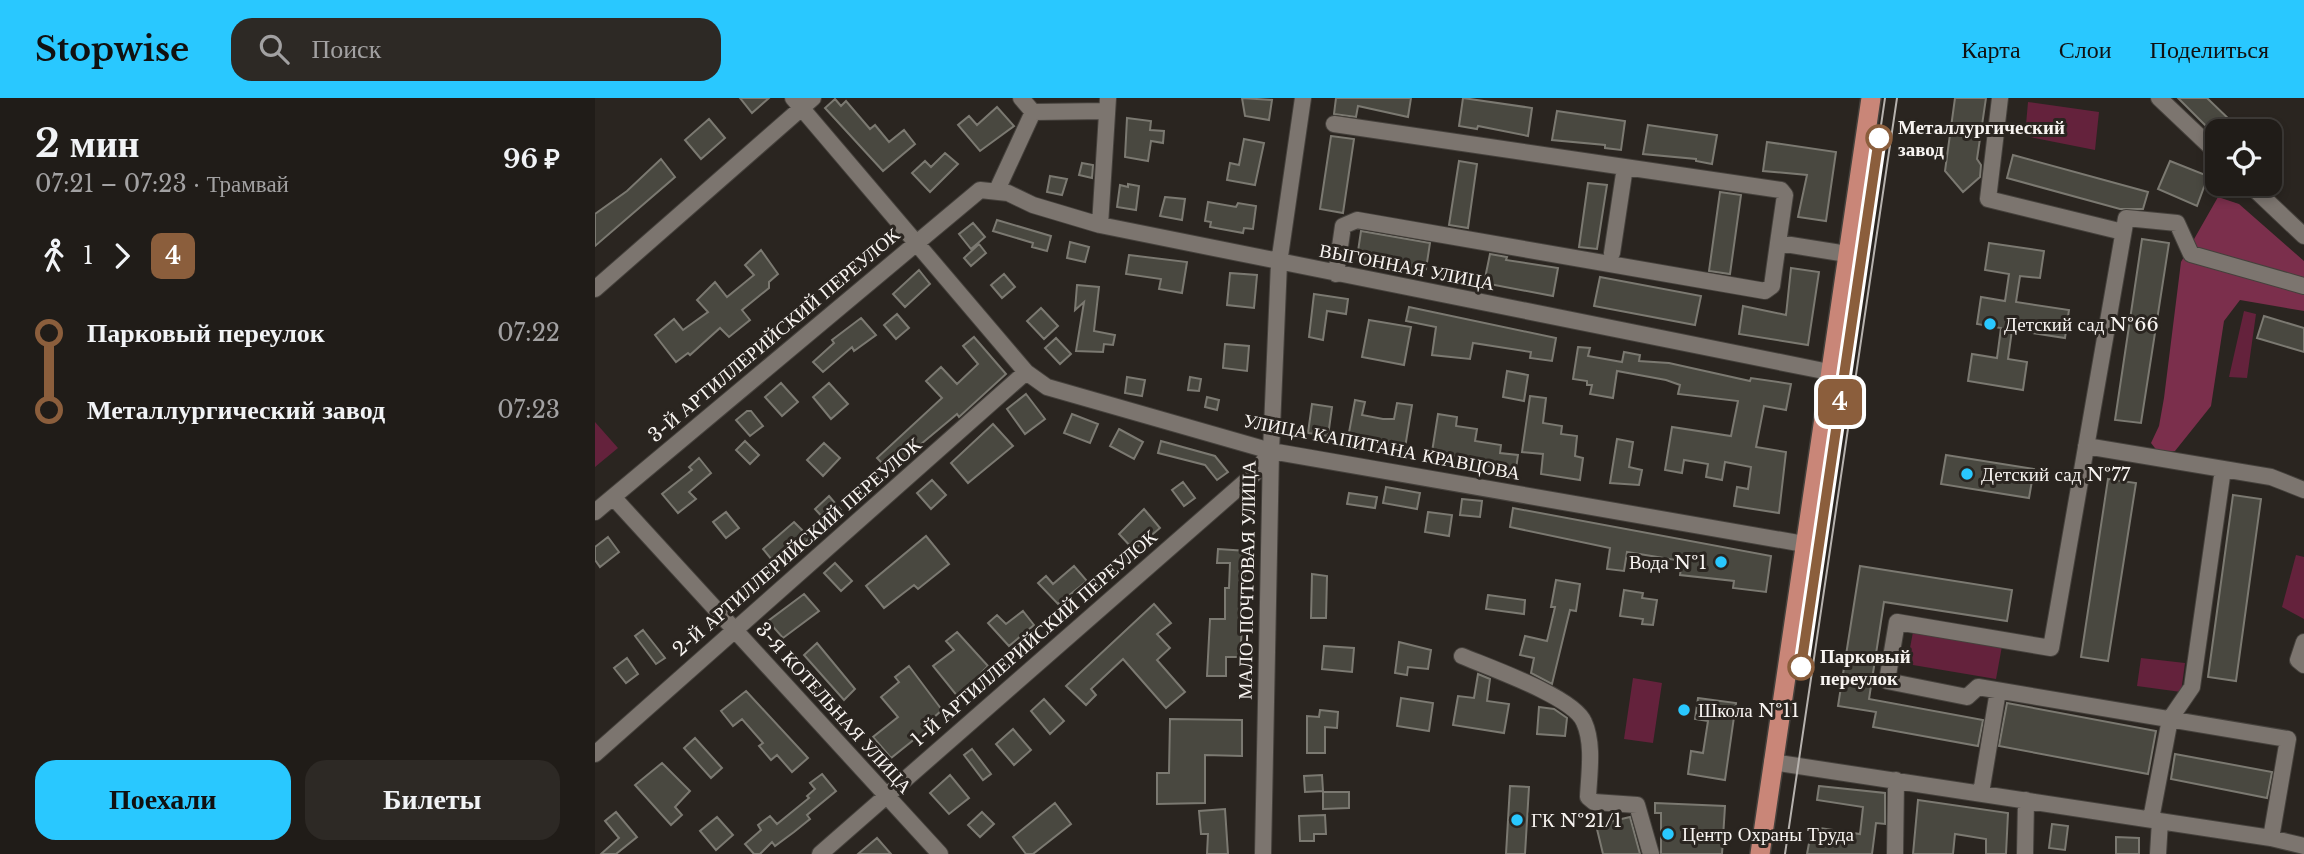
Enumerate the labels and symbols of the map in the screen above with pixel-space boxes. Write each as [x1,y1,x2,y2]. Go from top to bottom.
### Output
place label: Металлургический завод [1898,116,2065,161]
marker: Металлургический завод [1866,125,1892,151]
street label: 3-Й АРТИЛЛЕРИЙСКИЙ ПЕРЕУЛОК [644,223,905,447]
street label: ВЫГОННАЯ УЛИЦА [1317,239,1497,295]
place label: Детский сад №66 [2004,313,2159,336]
marker: Детский сад №66 [1982,316,1998,332]
line badge: 4 [1817,379,1863,425]
street label: УЛИЦА КАПИТАНА КРАВЦОВА [1242,409,1523,485]
street label: 2-Й АРТИЛЛЕРИЙСКИЙ ПЕРЕУЛОК [668,433,926,661]
street label: МАЛО-ПОЧТОВАЯ УЛИЦА [1233,460,1261,700]
place label: Детский сад №77 [1981,463,2131,486]
marker: Детский сад №77 [1959,466,1975,482]
street label: 1-Й АРТИЛЛЕРИЙСКИЙ ПЕРЕУЛОК [906,525,1162,751]
place label: Вода №1 [1629,551,1707,574]
marker: Вода №1 [1713,554,1729,570]
street label: 3-Я КОТЕЛЬНАЯ УЛИЦА [751,618,917,798]
place label: Парковый переулок [1820,645,1911,690]
marker: Парковый переулок [1788,654,1814,680]
place label: Школа №11 [1698,699,1799,722]
marker: Школа №11 [1676,702,1692,718]
place label: ГК №21/1 [1531,809,1622,832]
marker: ГК №21/1 [1509,812,1525,828]
place label: Центр Охраны Труда [1682,823,1854,846]
marker: Центр Охраны Труда [1660,826,1676,842]

